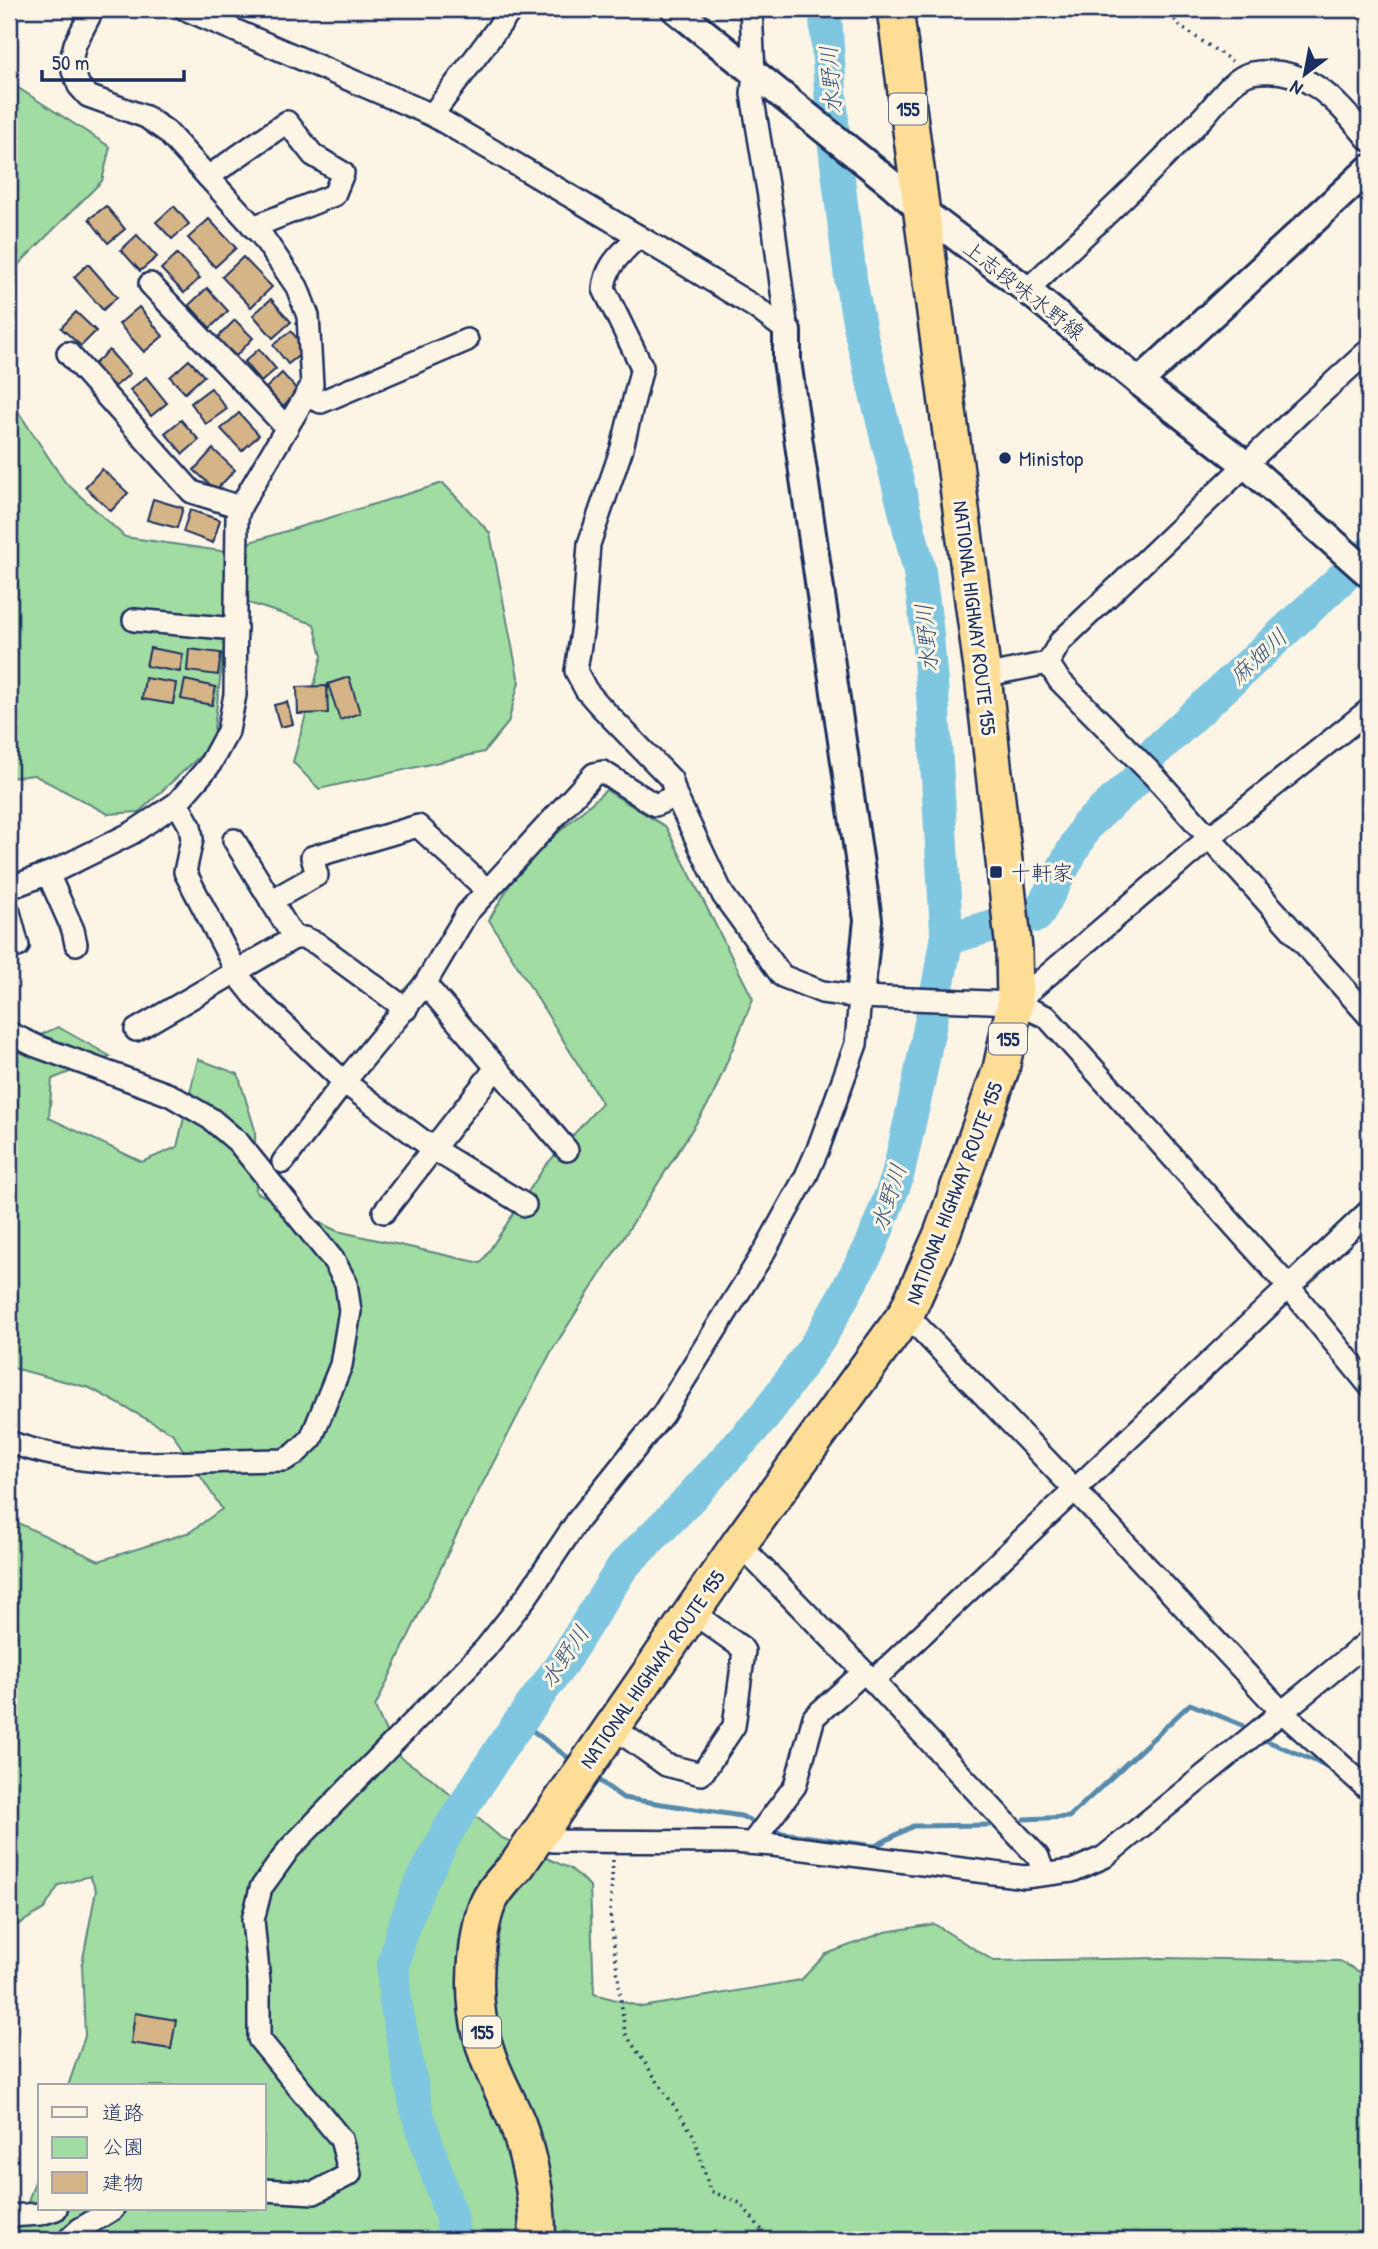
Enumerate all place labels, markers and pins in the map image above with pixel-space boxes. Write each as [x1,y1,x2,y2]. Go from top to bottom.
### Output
place label: Ministop [1019,444,1083,473]
marker: Ministop [997,450,1013,466]
place label: 十軒家 [1010,858,1073,887]
marker: 十軒家 [988,864,1004,880]

